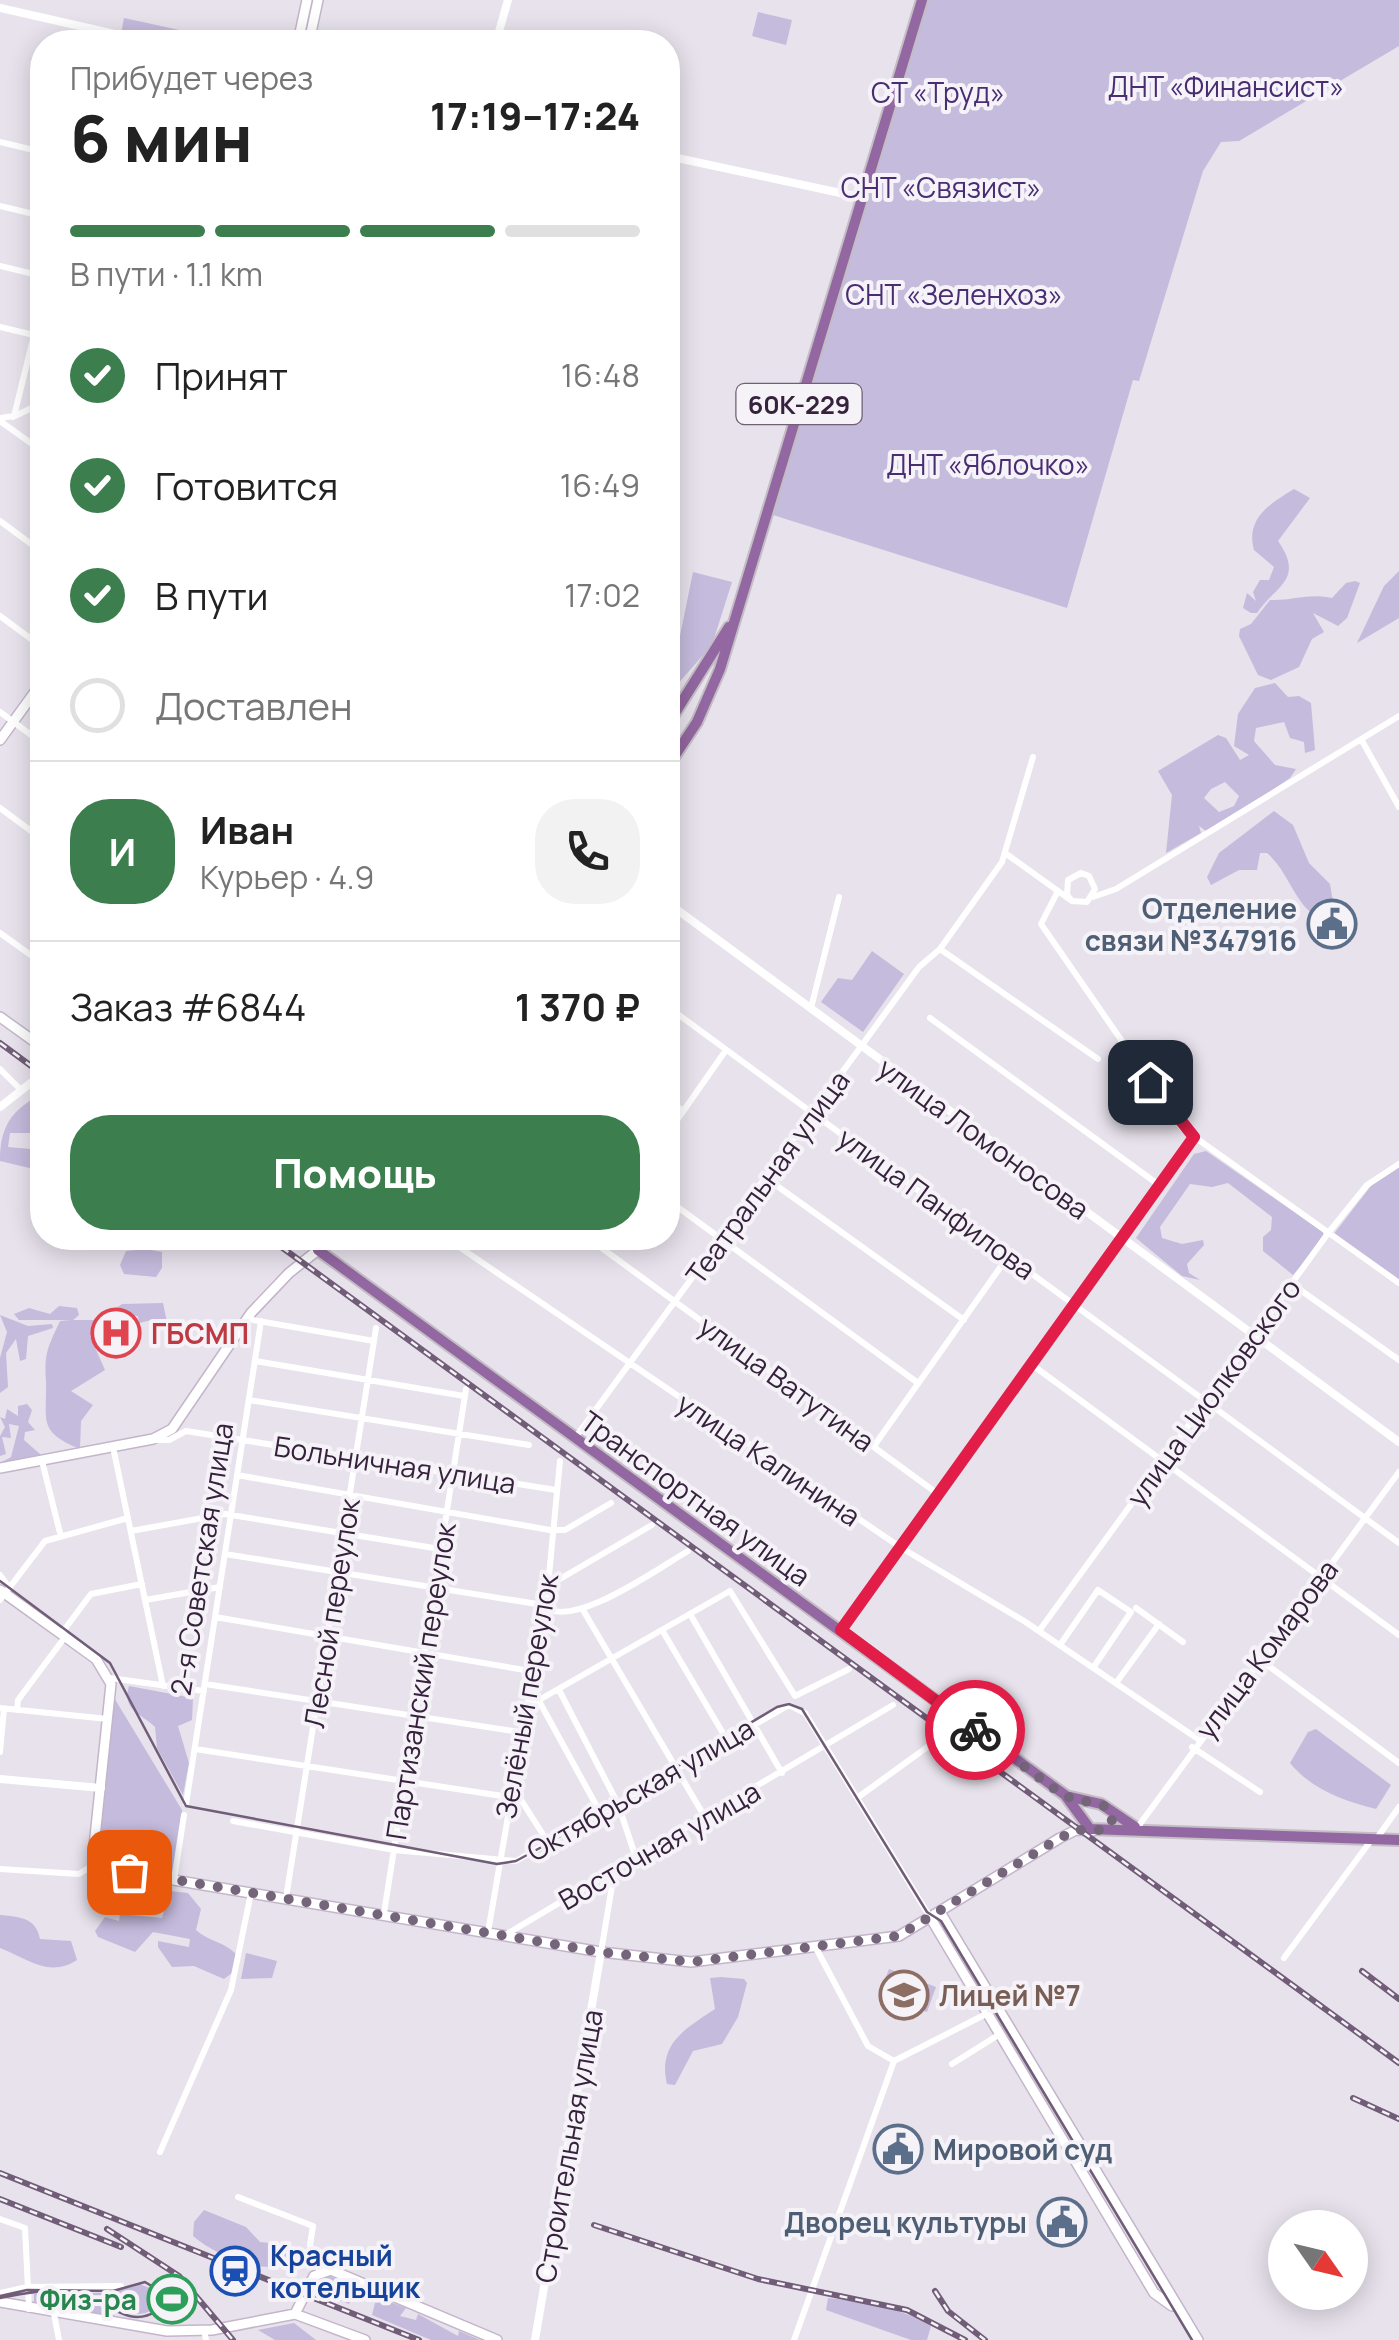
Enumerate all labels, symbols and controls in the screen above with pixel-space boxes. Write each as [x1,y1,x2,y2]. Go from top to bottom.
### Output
text: Прибудет через [70,56,313,100]
park label: ДНТ «Финансист» [1108,67,1344,105]
park label: СТ «Труд» [871,73,1005,111]
text: 17:19–17:24 [430,89,640,141]
text: 6 мин [70,93,253,182]
park label: СНТ «Связист» [841,168,1041,206]
text: В пути · 1.1 km [70,252,263,296]
park label: СНТ «Зеленхоз» [845,275,1063,313]
icon: check [70,348,125,403]
text: Принят [155,349,288,401]
text: 16:48 [561,353,640,397]
road number: 60К-229 [736,384,862,424]
park label: ДНТ «Яблочко» [886,445,1090,483]
icon: check [70,458,125,513]
text: Готовится [155,459,338,511]
text: 16:49 [560,463,640,507]
icon: check [70,568,125,623]
text: В пути [155,569,268,621]
text: 17:02 [564,573,640,617]
text: Доставлен [155,679,353,731]
button: phone [535,799,640,904]
text: Иван [200,803,294,855]
text: И [109,825,136,877]
text: Курьер · 4.9 [200,855,374,899]
place label: Отделение связи №347916 [1085,889,1297,959]
public building icon: Отделение связи №347916 [1306,898,1358,950]
text: Заказ #6844 [70,980,306,1032]
text: 1 370 ₽ [515,980,640,1032]
pin [1108,1040,1193,1125]
street label: улица Ломоносова [871,1049,1097,1227]
icon: home [1123,1055,1178,1110]
street label: Театральная улица [677,1062,857,1292]
button: Помощь [70,1115,640,1230]
street label: улица Панфилова [831,1118,1043,1288]
street label: улица Циолковского [1117,1270,1309,1514]
street label: улица Ватутина [692,1306,882,1460]
hospital icon: ГБСМП [90,1307,142,1359]
place label: ГБСМП [151,1314,249,1352]
street label: улица Калинина [670,1384,868,1534]
street label: Транспортная улица [574,1402,818,1594]
street label: 2-я Советская улица [161,1420,241,1698]
street label: Больничная улица [271,1426,519,1502]
street label: Лесной переулок [294,1494,368,1730]
street label: Партизанский переулок [376,1519,464,1842]
street label: улица Комарова [1186,1552,1346,1746]
street label: Зелёный переулок [486,1569,566,1821]
courier [925,1680,1025,1780]
icon: bike [948,1703,1003,1758]
street label: Октябрьская улица [520,1708,760,1870]
street label: Восточная улица [551,1772,767,1918]
pin [87,1830,172,1915]
icon: bag [102,1845,157,1900]
school or university icon: Лицей №7 [878,1969,930,2021]
place label: Лицей №7 [939,1976,1081,2014]
street label: Строительная улица [525,2006,611,2286]
public building icon: Мировой суд [872,2123,924,2175]
place label: Мировой суд [933,2130,1113,2168]
public building icon: Дворец культуры [1036,2196,1088,2248]
place label: Дворец культуры [784,2203,1027,2241]
north arrow [1268,2210,1368,2310]
map controls [1268,2210,1368,2310]
place label: Красный котельщик [270,2236,421,2306]
station icon: Красный котельщик [209,2245,261,2297]
sports icon: Физ-ра [146,2273,198,2325]
place label: Физ-ра [40,2280,137,2318]

